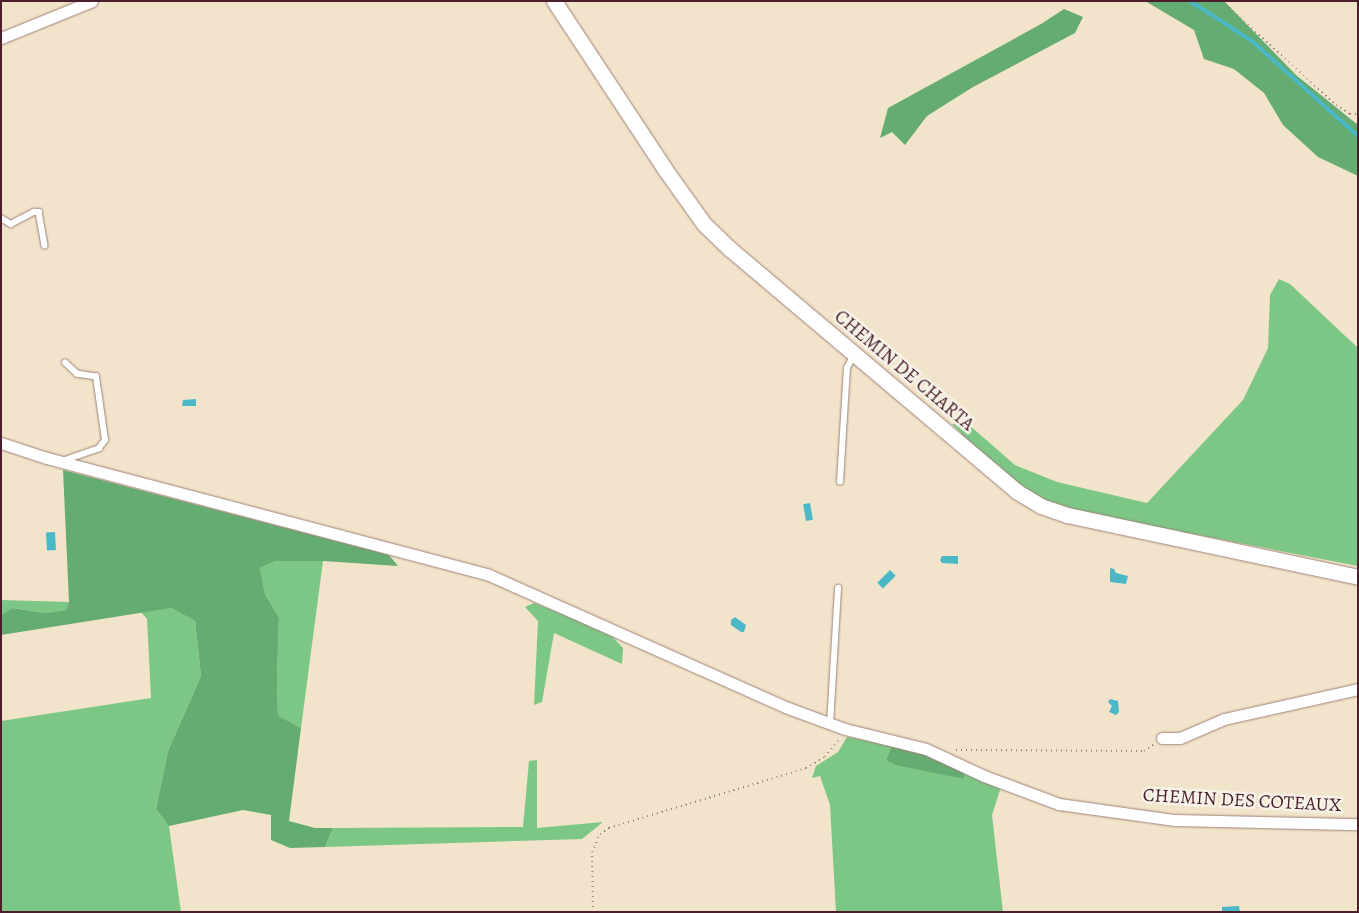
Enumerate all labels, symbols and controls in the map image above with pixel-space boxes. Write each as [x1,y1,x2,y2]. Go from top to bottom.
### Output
street label: CHEMIN DE CHARTA [829,306,979,436]
street label: CHEMIN DES COTEAUX [1142,784,1342,818]

